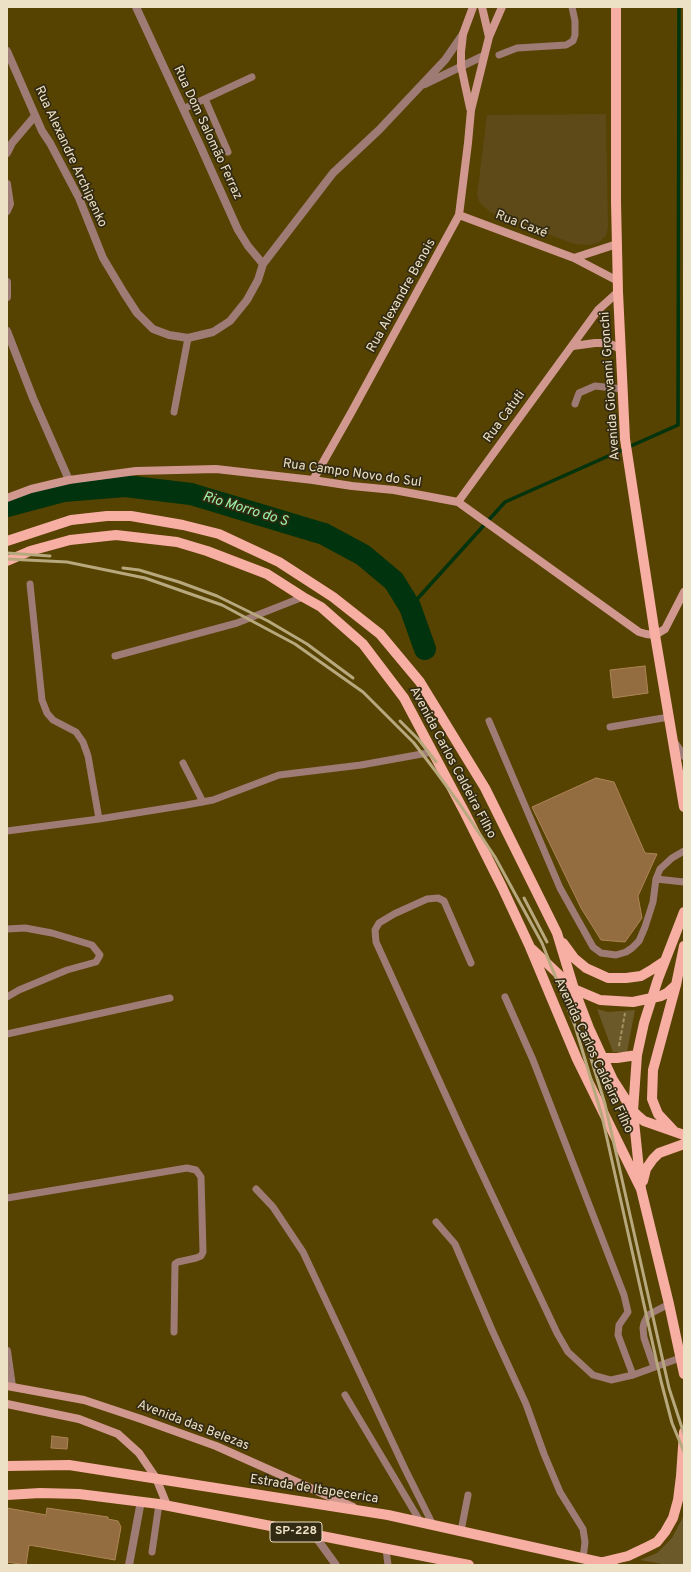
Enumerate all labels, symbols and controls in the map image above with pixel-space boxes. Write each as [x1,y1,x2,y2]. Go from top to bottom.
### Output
street label: Rua Dom Salomão Ferraz [169,64,245,202]
street label: Rua Alexandre Archipenko [30,84,110,230]
street label: Rua Caxé [493,208,549,242]
street label: Rua Alexandre Benois [364,236,440,356]
street label: Avenida Giovanni Gronchi [598,311,624,461]
street label: Rua Catuti [481,388,529,446]
street label: Rua Campo Novo do Sul [282,457,422,491]
water label: Rio Morro do S [200,489,290,531]
street label: Avenida Carlos Caldeira Filho [405,684,499,842]
street label: Avenida Carlos Caldeira Filho [550,976,636,1136]
street label: Avenida das Belezas [135,1397,251,1455]
street label: Estrada de Itapecerica [249,1472,379,1508]
road number: SP-228 [270,1522,322,1542]

